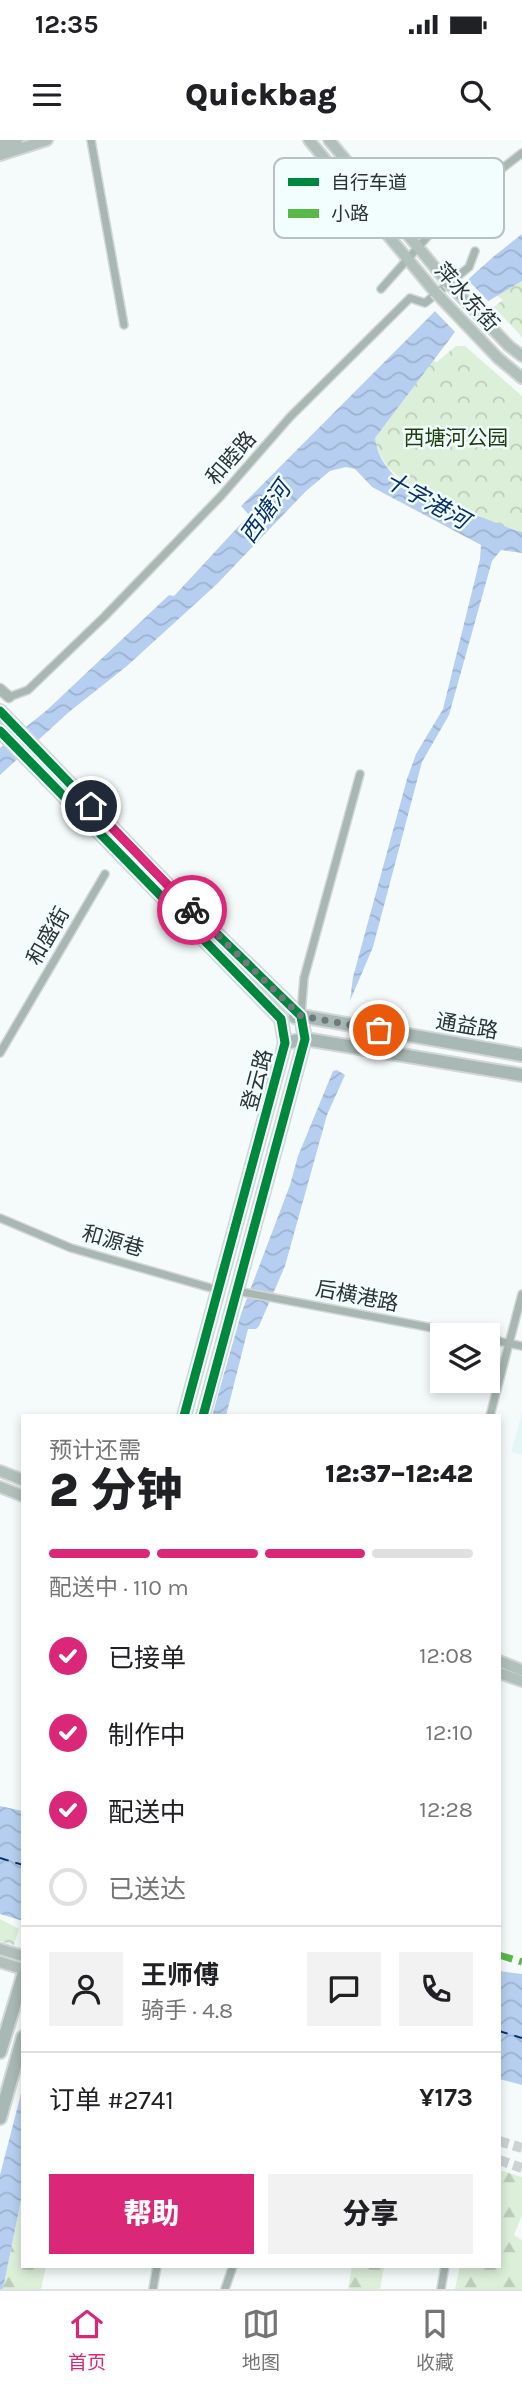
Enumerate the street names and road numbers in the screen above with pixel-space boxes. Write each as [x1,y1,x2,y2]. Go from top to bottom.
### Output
street label: 萍水东街 [430,258,504,336]
street label: 和睦路 [201,426,261,490]
street label: 和盛街 [22,903,74,969]
street label: 通益路 [434,1009,500,1043]
street label: 登云路 [237,1046,277,1114]
street label: 和源巷 [79,1221,147,1261]
street label: 后横港路 [313,1276,401,1316]

